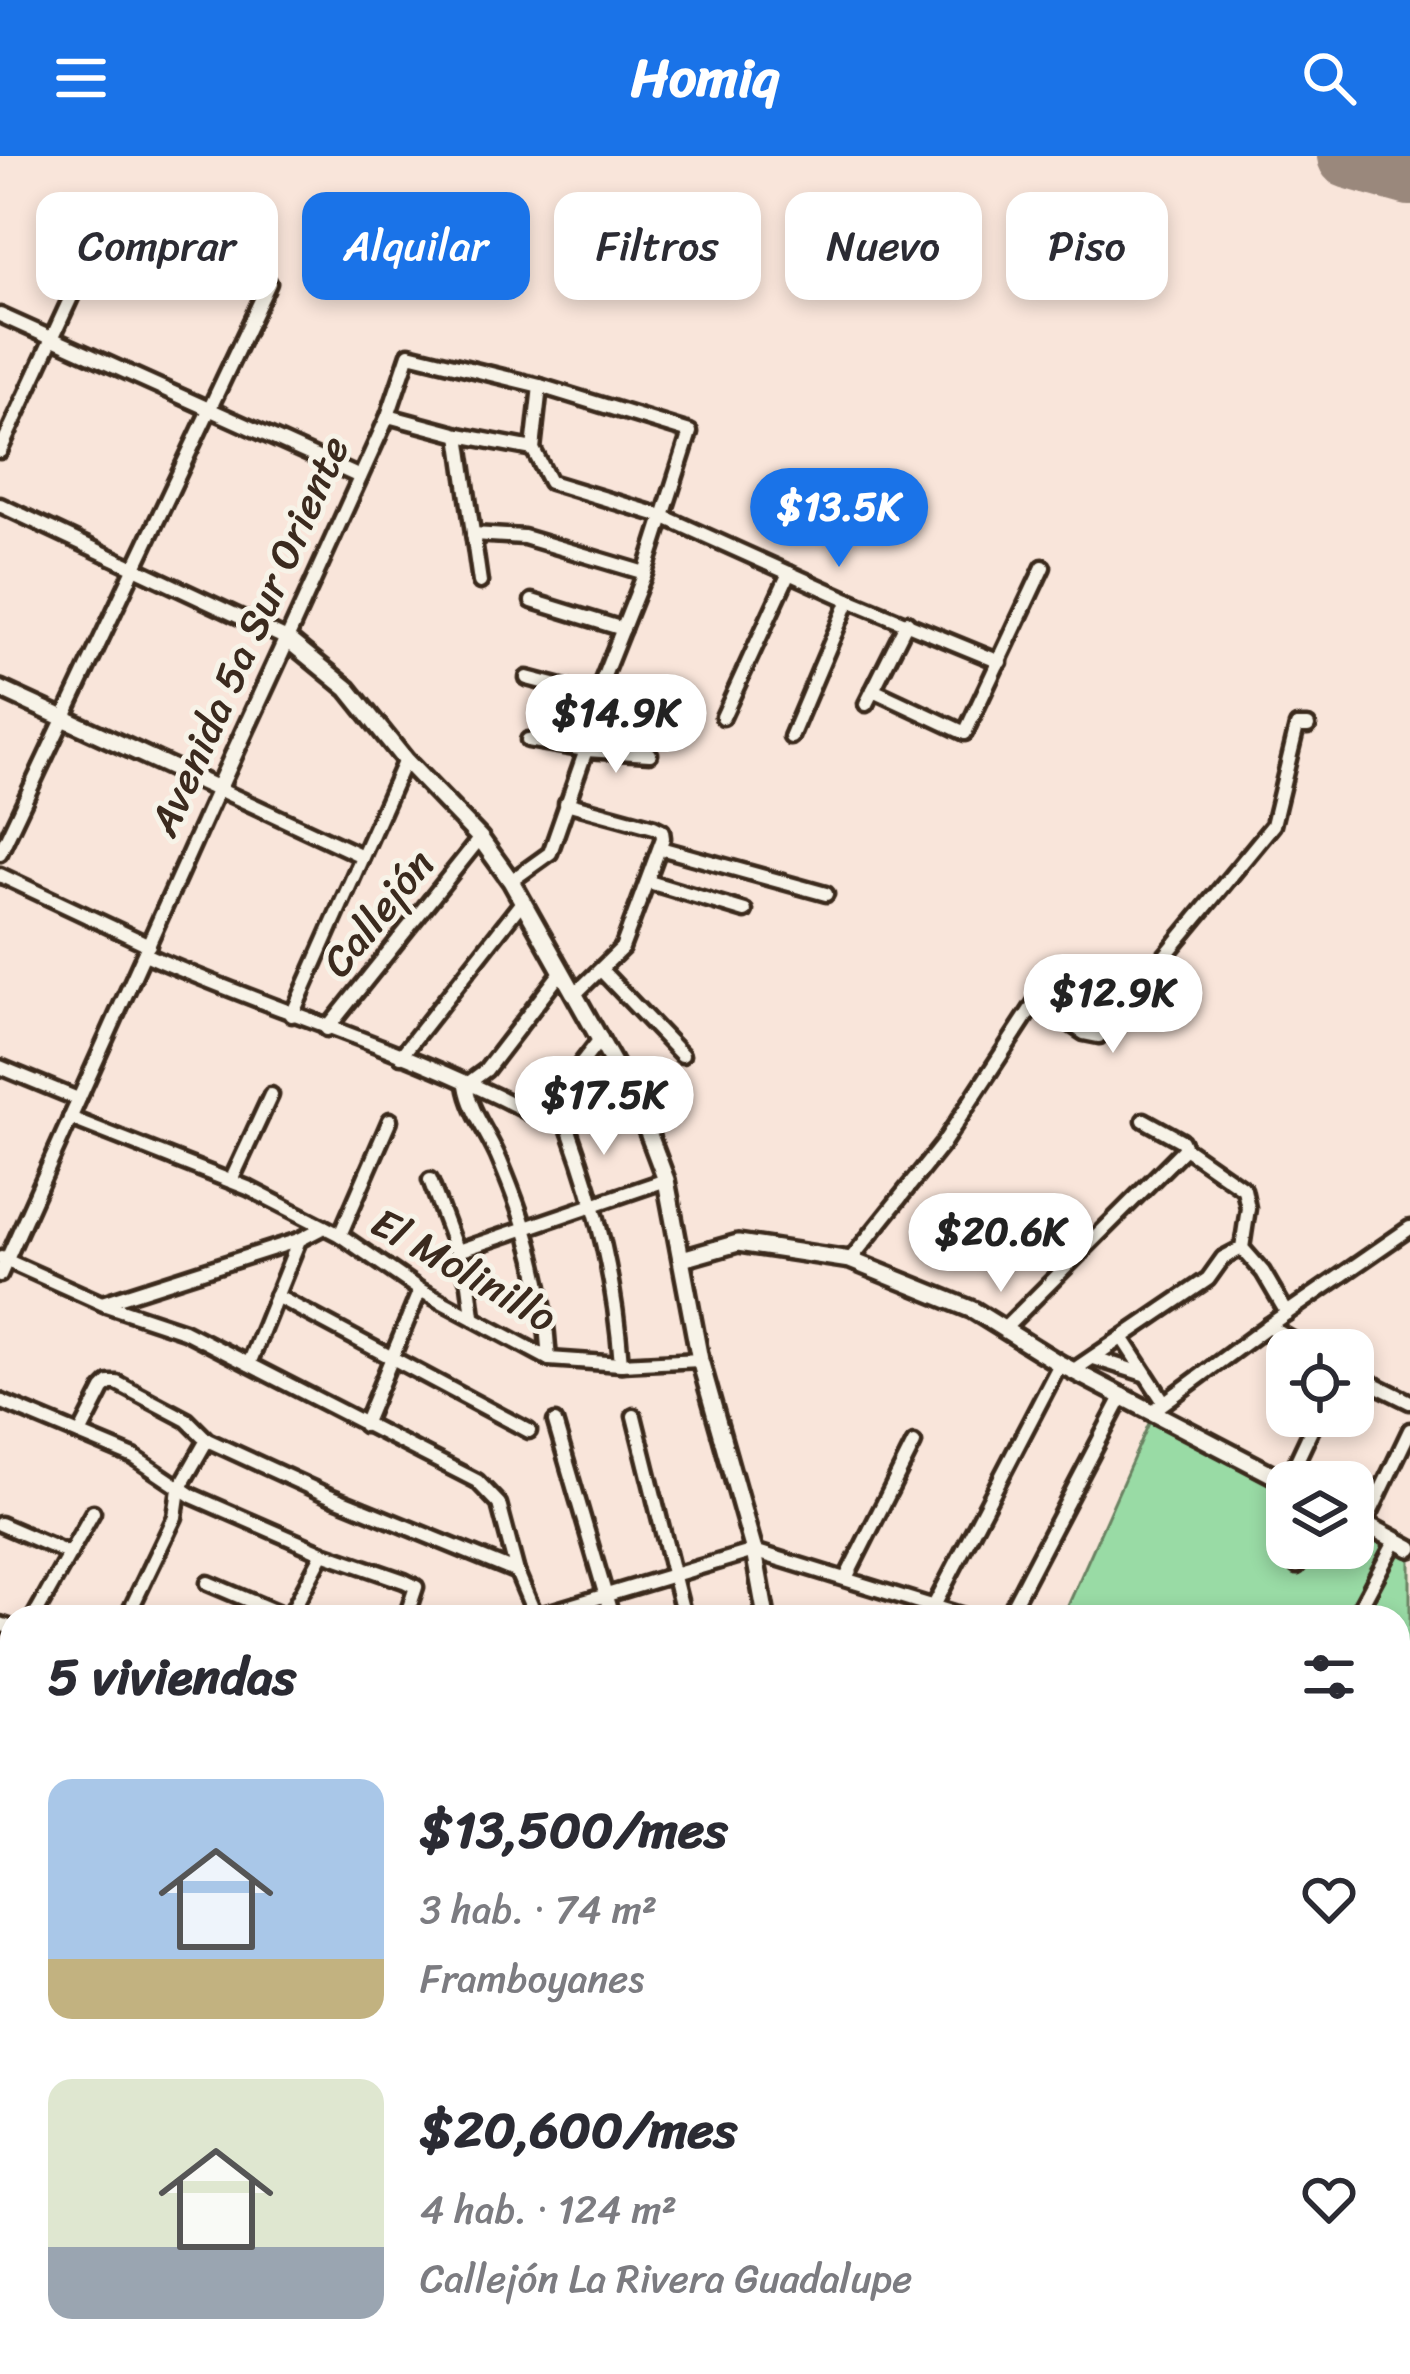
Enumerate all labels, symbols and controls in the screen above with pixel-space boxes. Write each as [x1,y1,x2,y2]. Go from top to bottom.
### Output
text: Homiq [631,30,779,126]
icon: menu [48,45,114,111]
icon: search [1296,45,1362,111]
chip: Comprar [36,192,278,300]
chip: Alquilar [302,192,530,300]
chip: Filtros [554,192,761,300]
chip: Nuevo [785,192,982,300]
chip: Piso [1006,192,1168,300]
street label: Avenida 5a Sur Oriente [127,424,371,849]
pin: $13.5K [741,468,937,570]
text: $13.5K [777,472,901,541]
pin: $14.9K [518,674,714,776]
text: $14.9K [553,678,679,747]
street label: Callejón [302,832,454,994]
pin: $12.9K [1015,954,1211,1056]
text: $12.9K [1051,958,1175,1027]
pin: $17.5K [506,1056,702,1158]
text: $17.5K [542,1060,666,1129]
street label: El Molinillo [357,1187,571,1353]
pin: $20.6K [903,1193,1099,1295]
text: $20.6K [935,1197,1067,1266]
map controls [1266,1329,1374,1569]
button: locate [1266,1329,1374,1437]
button: layers [1266,1461,1374,1569]
text: 5 viviendas [48,1632,296,1722]
icon: filters [1296,1644,1362,1710]
text: $13,500/mes [420,1785,728,1875]
icon: home [144,1827,288,1971]
icon: heart [1296,1866,1362,1932]
text: 3 hab. · 74 m² [420,1875,657,1944]
text: Framboyanes [420,1944,644,2013]
text: $20,600/mes [420,2085,737,2175]
icon: home [144,2127,288,2271]
icon: heart [1296,2166,1362,2232]
text: 4 hab. · 124 m² [420,2175,677,2244]
text: Callejón La Rivera Guadalupe [420,2244,912,2313]

